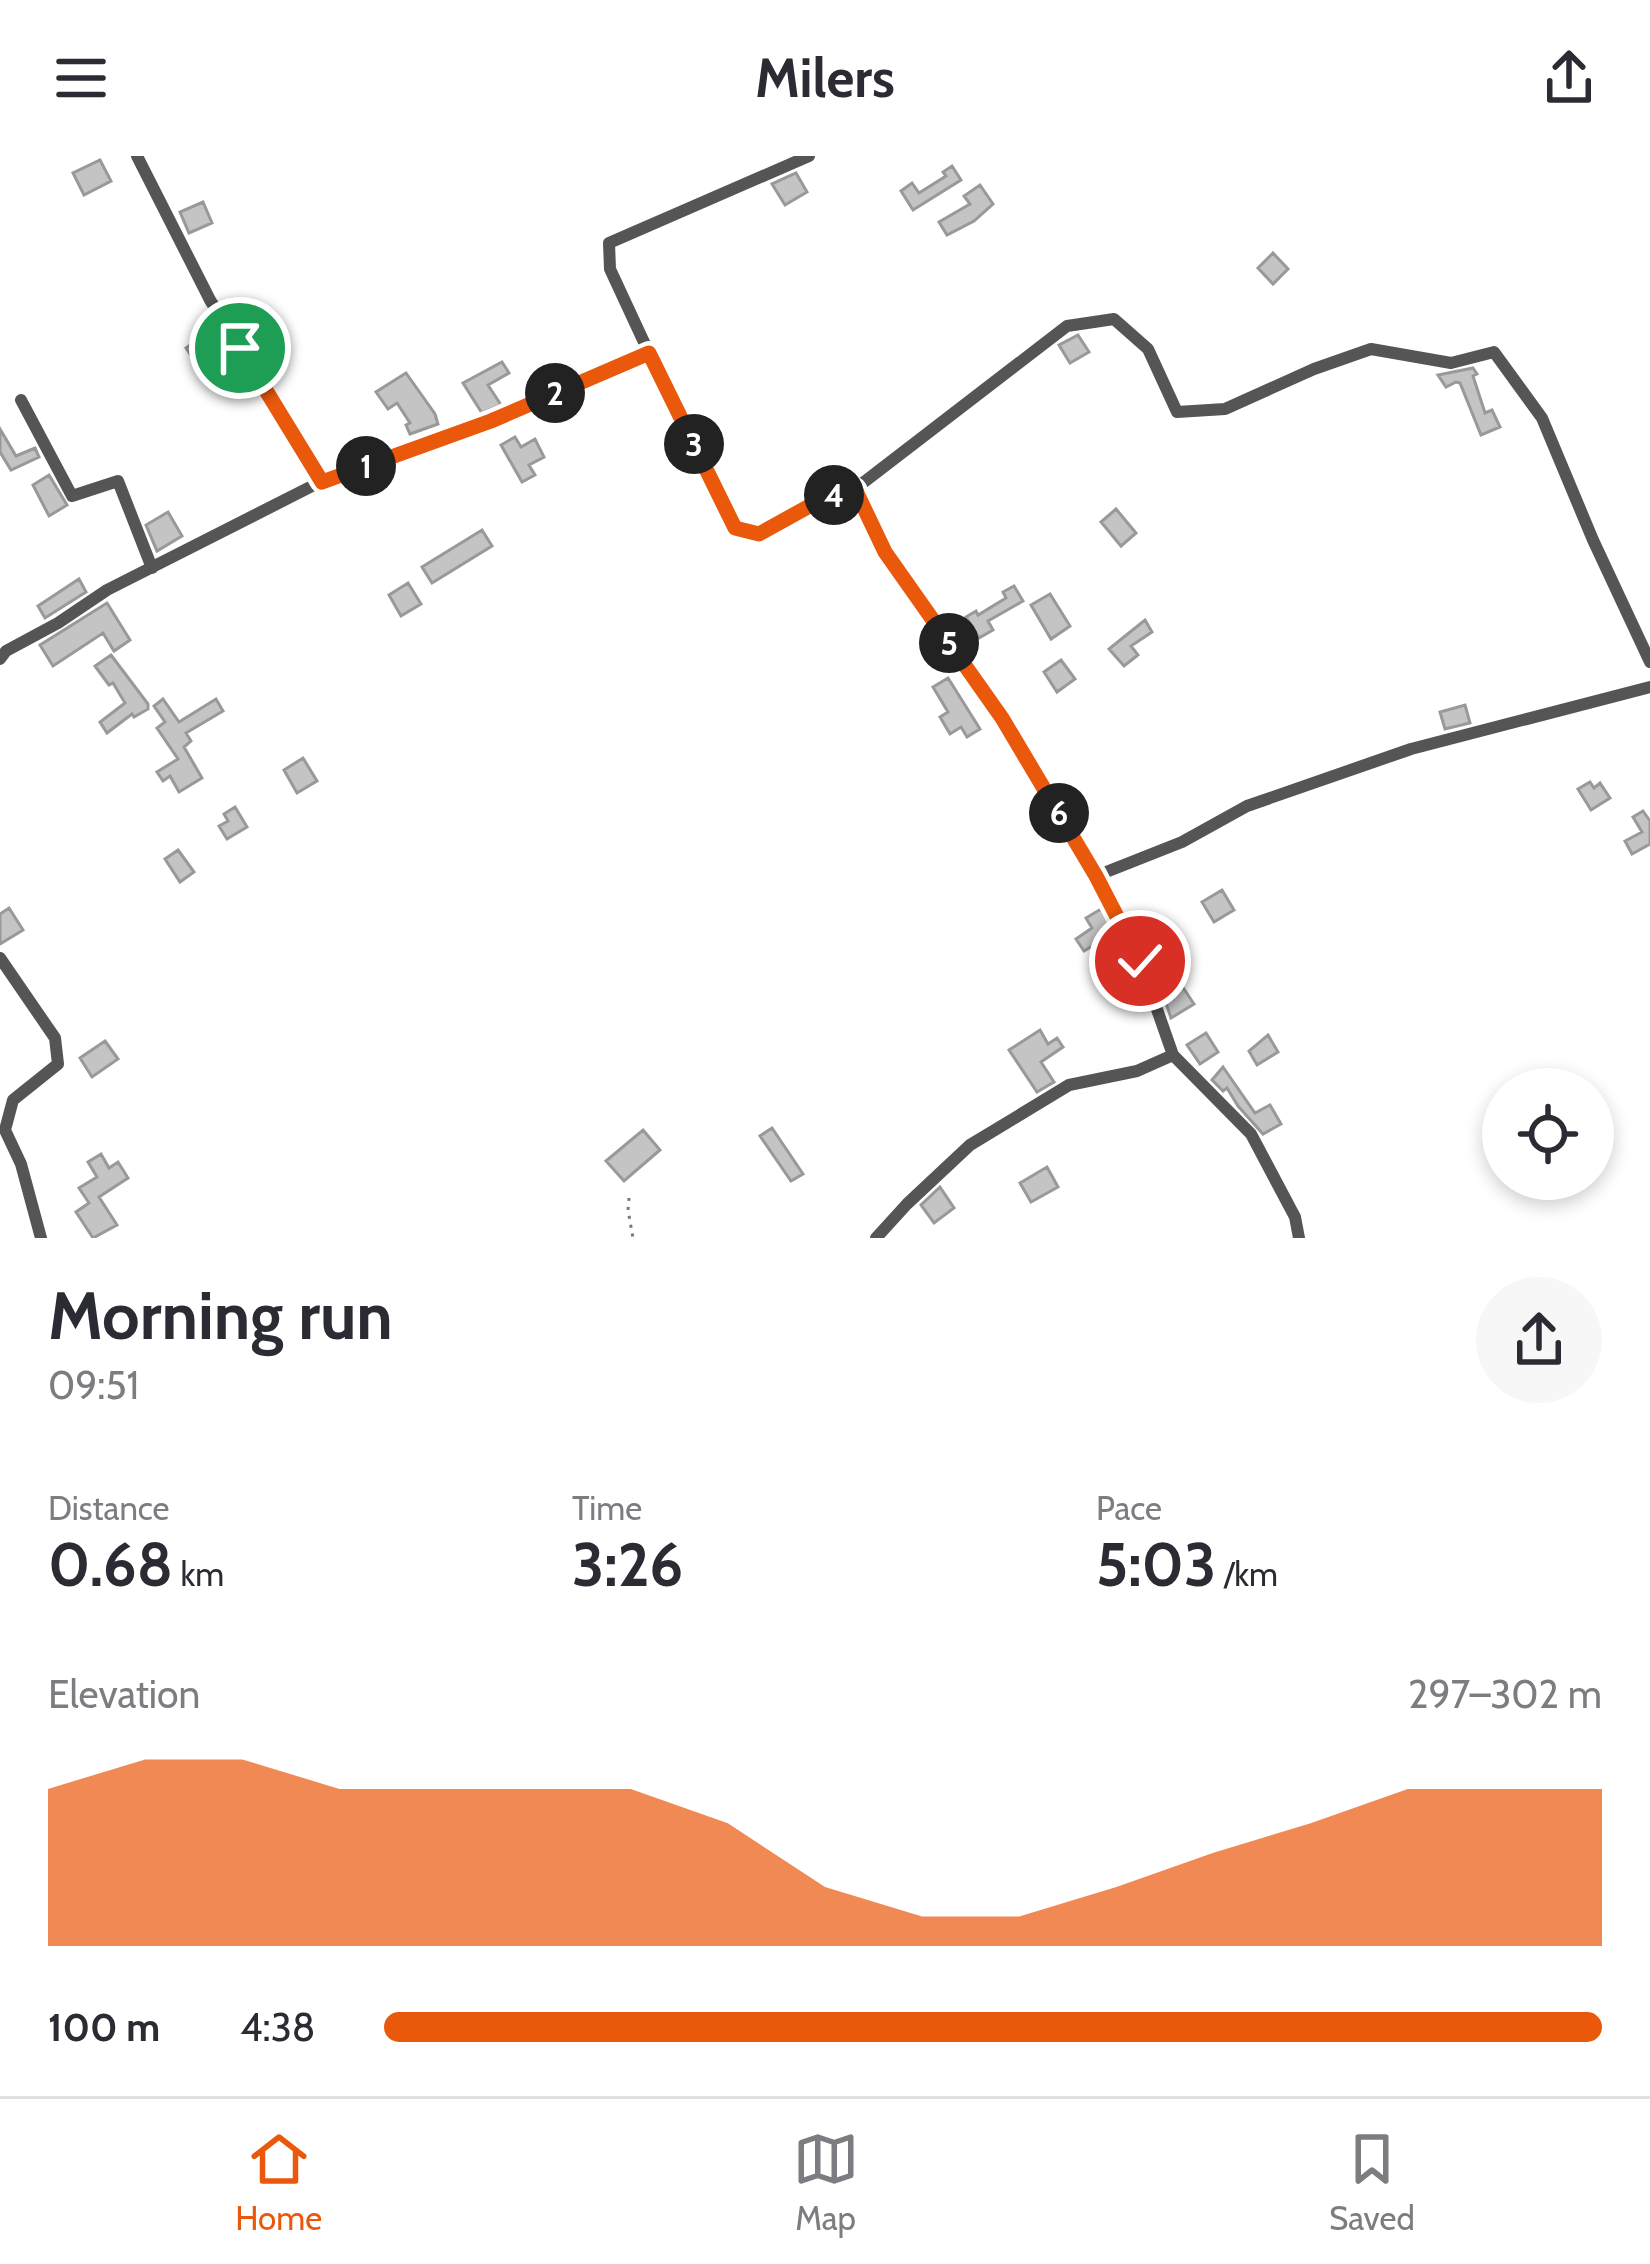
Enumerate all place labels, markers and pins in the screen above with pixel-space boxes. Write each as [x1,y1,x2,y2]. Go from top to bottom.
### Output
pin [189,297,291,399]
pin: 2 [525,363,585,423]
pin: 3 [664,414,724,474]
pin: 1 [336,436,396,496]
pin: 4 [804,465,864,525]
pin: 5 [919,613,979,673]
pin: 6 [1029,783,1089,843]
pin [1089,910,1191,1012]

